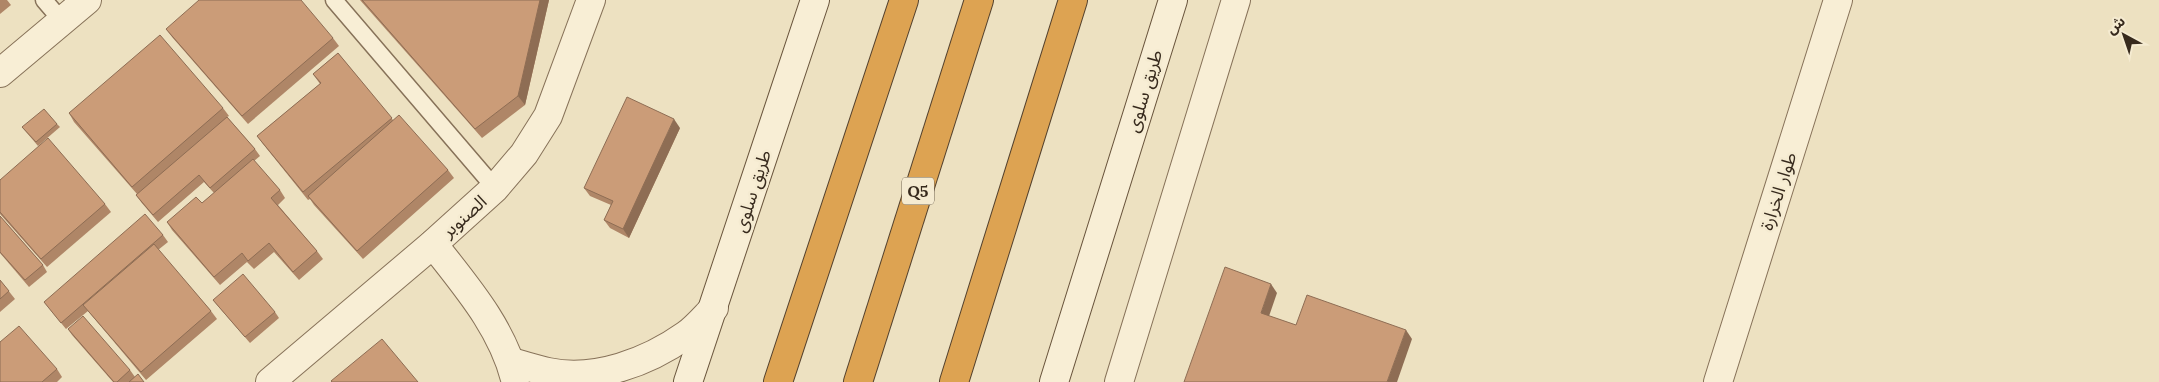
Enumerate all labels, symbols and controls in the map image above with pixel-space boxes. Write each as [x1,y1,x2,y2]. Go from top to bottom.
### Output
north arrow [2099,10,2149,60]
text: ش [2103,12,2129,38]
street label: طريق سلوى [1121,47,1167,135]
street label: طريق سلوى [728,147,776,235]
street label: طوار الخرارة [1755,149,1801,233]
road number: Q5 [902,178,934,205]
street label: الصنوبر [436,190,491,243]

